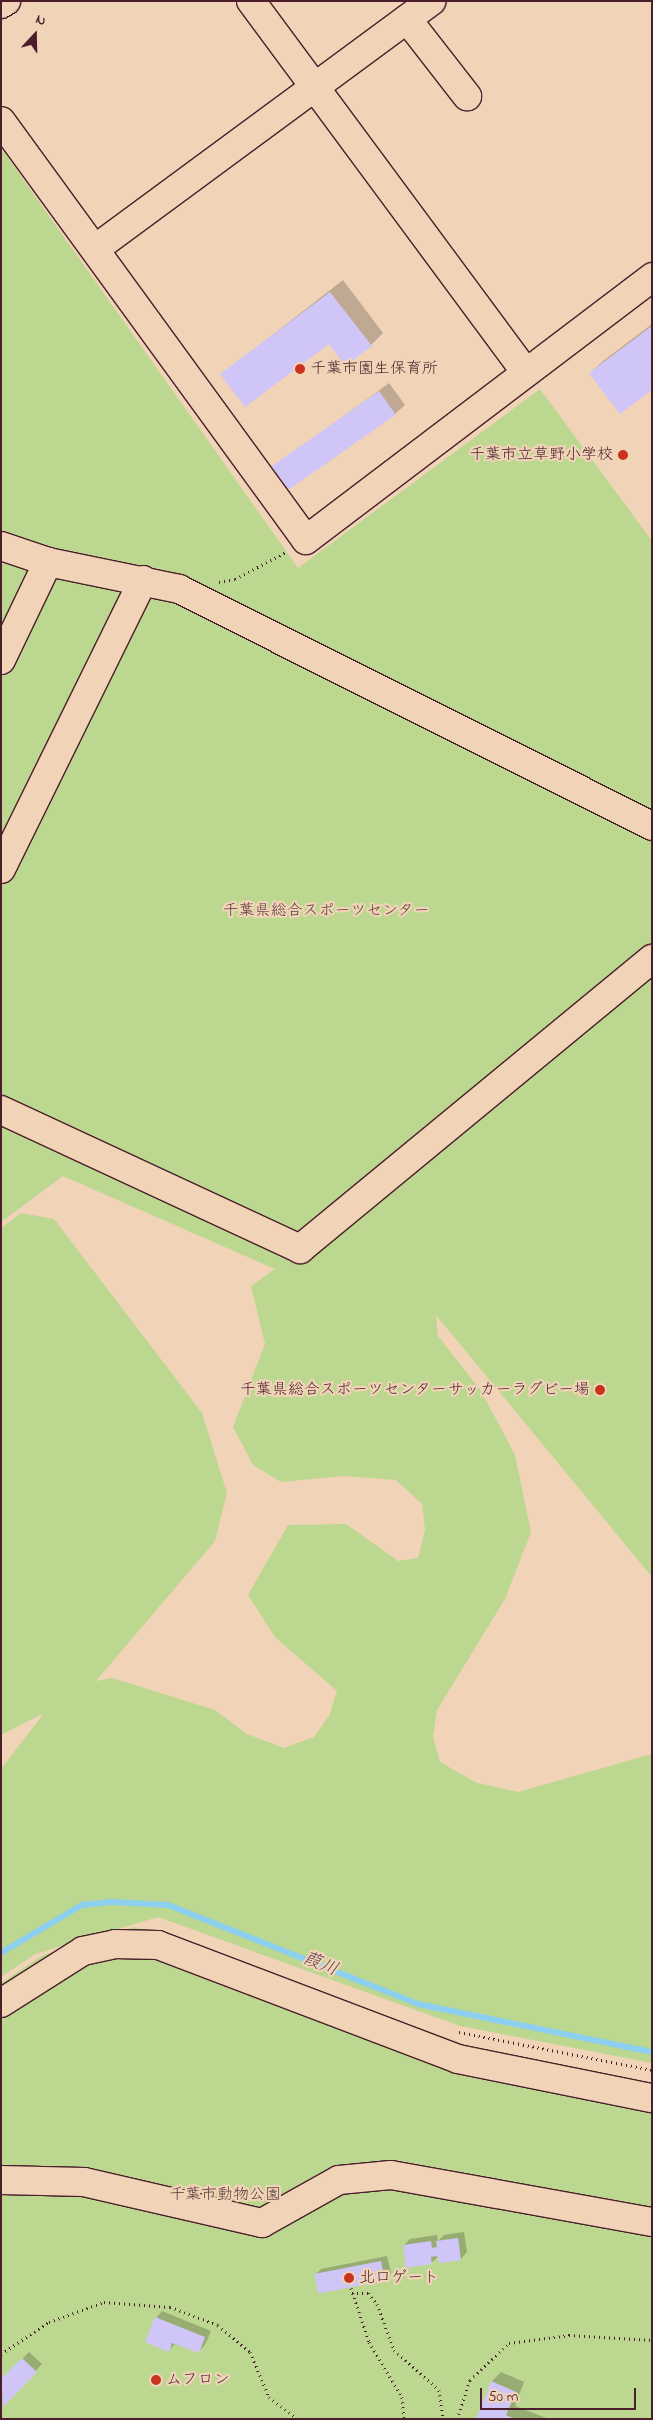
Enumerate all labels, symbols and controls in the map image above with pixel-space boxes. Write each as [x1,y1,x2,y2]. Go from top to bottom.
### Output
text: N [32,9,49,32]
north arrow [10,10,60,60]
place label: 千葉市園生保育所 [310,359,438,379]
marker: 千葉市園生保育所 [294,363,306,375]
place label: 千葉市立草野小学校 [469,445,613,465]
marker: 千葉市立草野小学校 [617,449,629,461]
park label: 千葉県総合スポーツセンター [222,901,430,921]
place label: 千葉県総合スポーツセンターサッカーラグビー場 [239,1380,590,1400]
marker: 千葉県総合スポーツセンターサッカーラグビー場 [594,1384,606,1396]
water label: 葭川 [299,1948,341,1982]
park label: 千葉市動物公園 [169,2185,281,2205]
place label: 北口ゲート [359,2268,439,2288]
marker: 北口ゲート [343,2272,355,2284]
place label: ムフロン [166,2370,230,2390]
marker: ムフロン [150,2374,162,2386]
scale bar [483,2378,639,2410]
text: 50 m [488,2386,518,2408]

